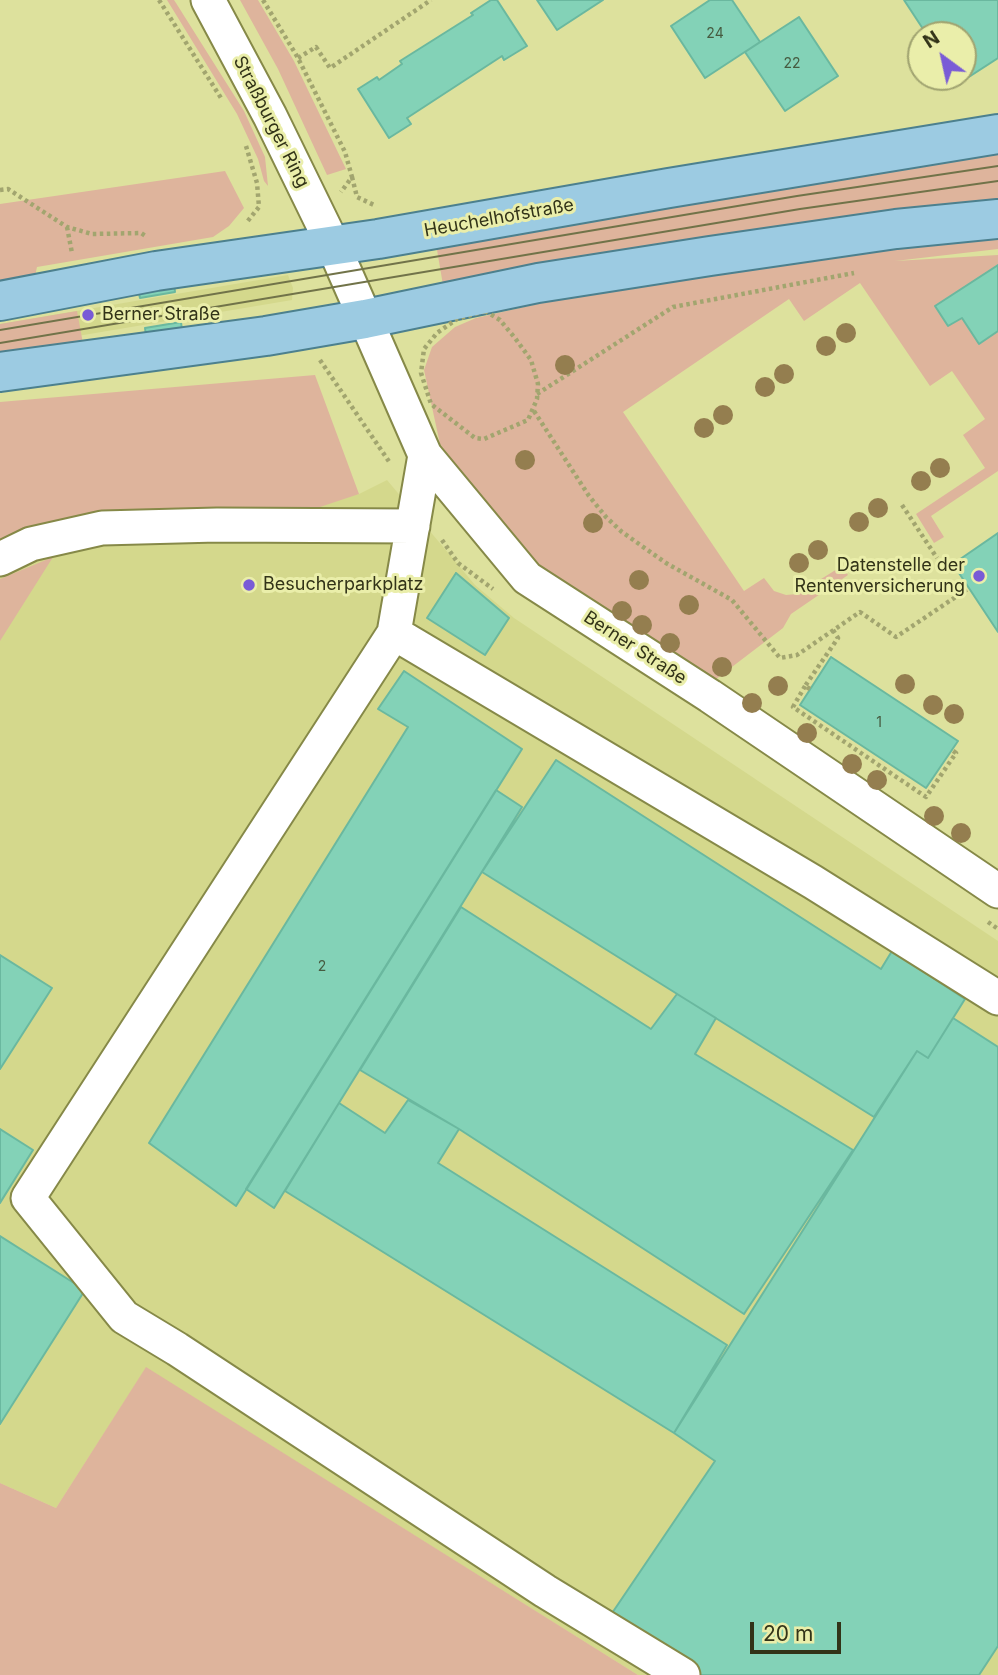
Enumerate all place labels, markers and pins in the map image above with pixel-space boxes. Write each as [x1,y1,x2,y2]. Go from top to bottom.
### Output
place label: Berner Straße [102,304,220,326]
marker: Berner Straße [80,307,96,323]
place label: Datenstelle der Rentenversicherung [795,555,965,598]
marker: Datenstelle der Rentenversicherung [971,568,987,584]
place label: Besucherparkplatz [263,574,423,596]
marker: Besucherparkplatz [241,577,257,593]

